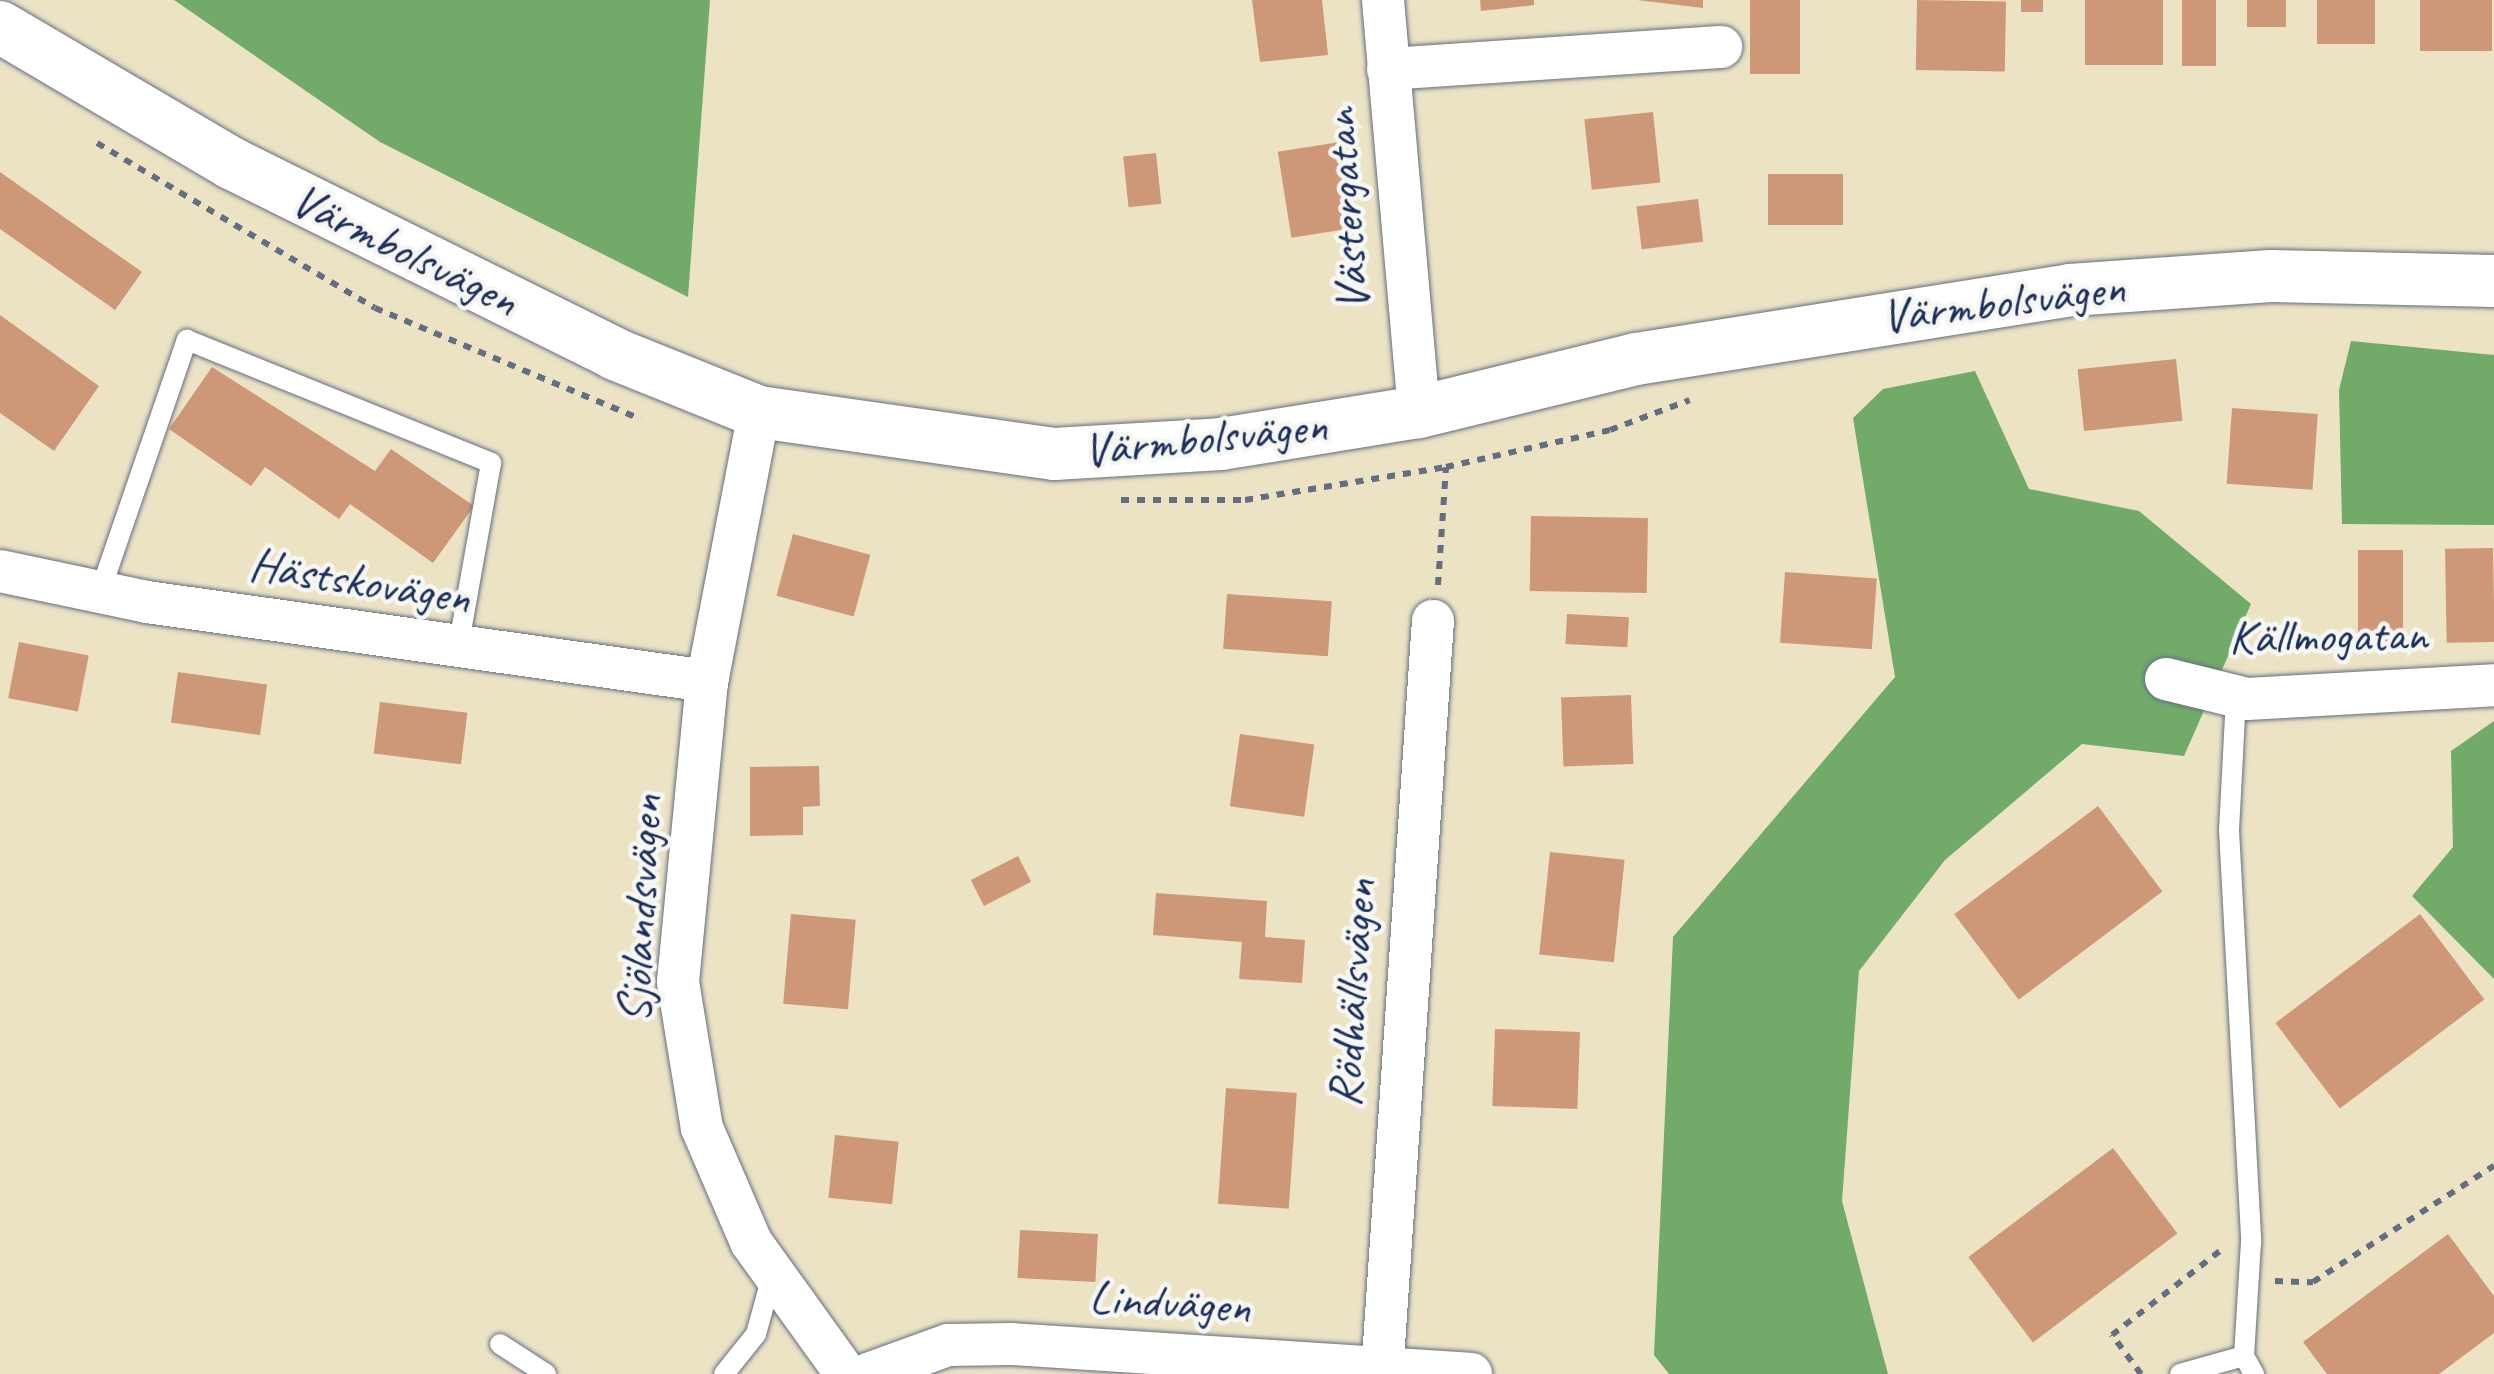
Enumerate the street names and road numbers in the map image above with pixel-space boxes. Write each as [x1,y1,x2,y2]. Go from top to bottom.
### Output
street label: Västergatan [1310,107,1382,313]
street label: Värmbolsvägen [282,171,528,329]
street label: Värmbolsvägen [1878,259,2128,345]
street label: Värmbolsvägen [1080,397,1330,479]
street label: Hästskovägen [246,535,474,627]
street label: Källmogatan [2228,605,2428,667]
street label: Sjölandsvägen [605,793,675,1025]
street label: Rödhällsvägen [1315,877,1389,1109]
street label: Lindvägen [1087,1268,1253,1336]

